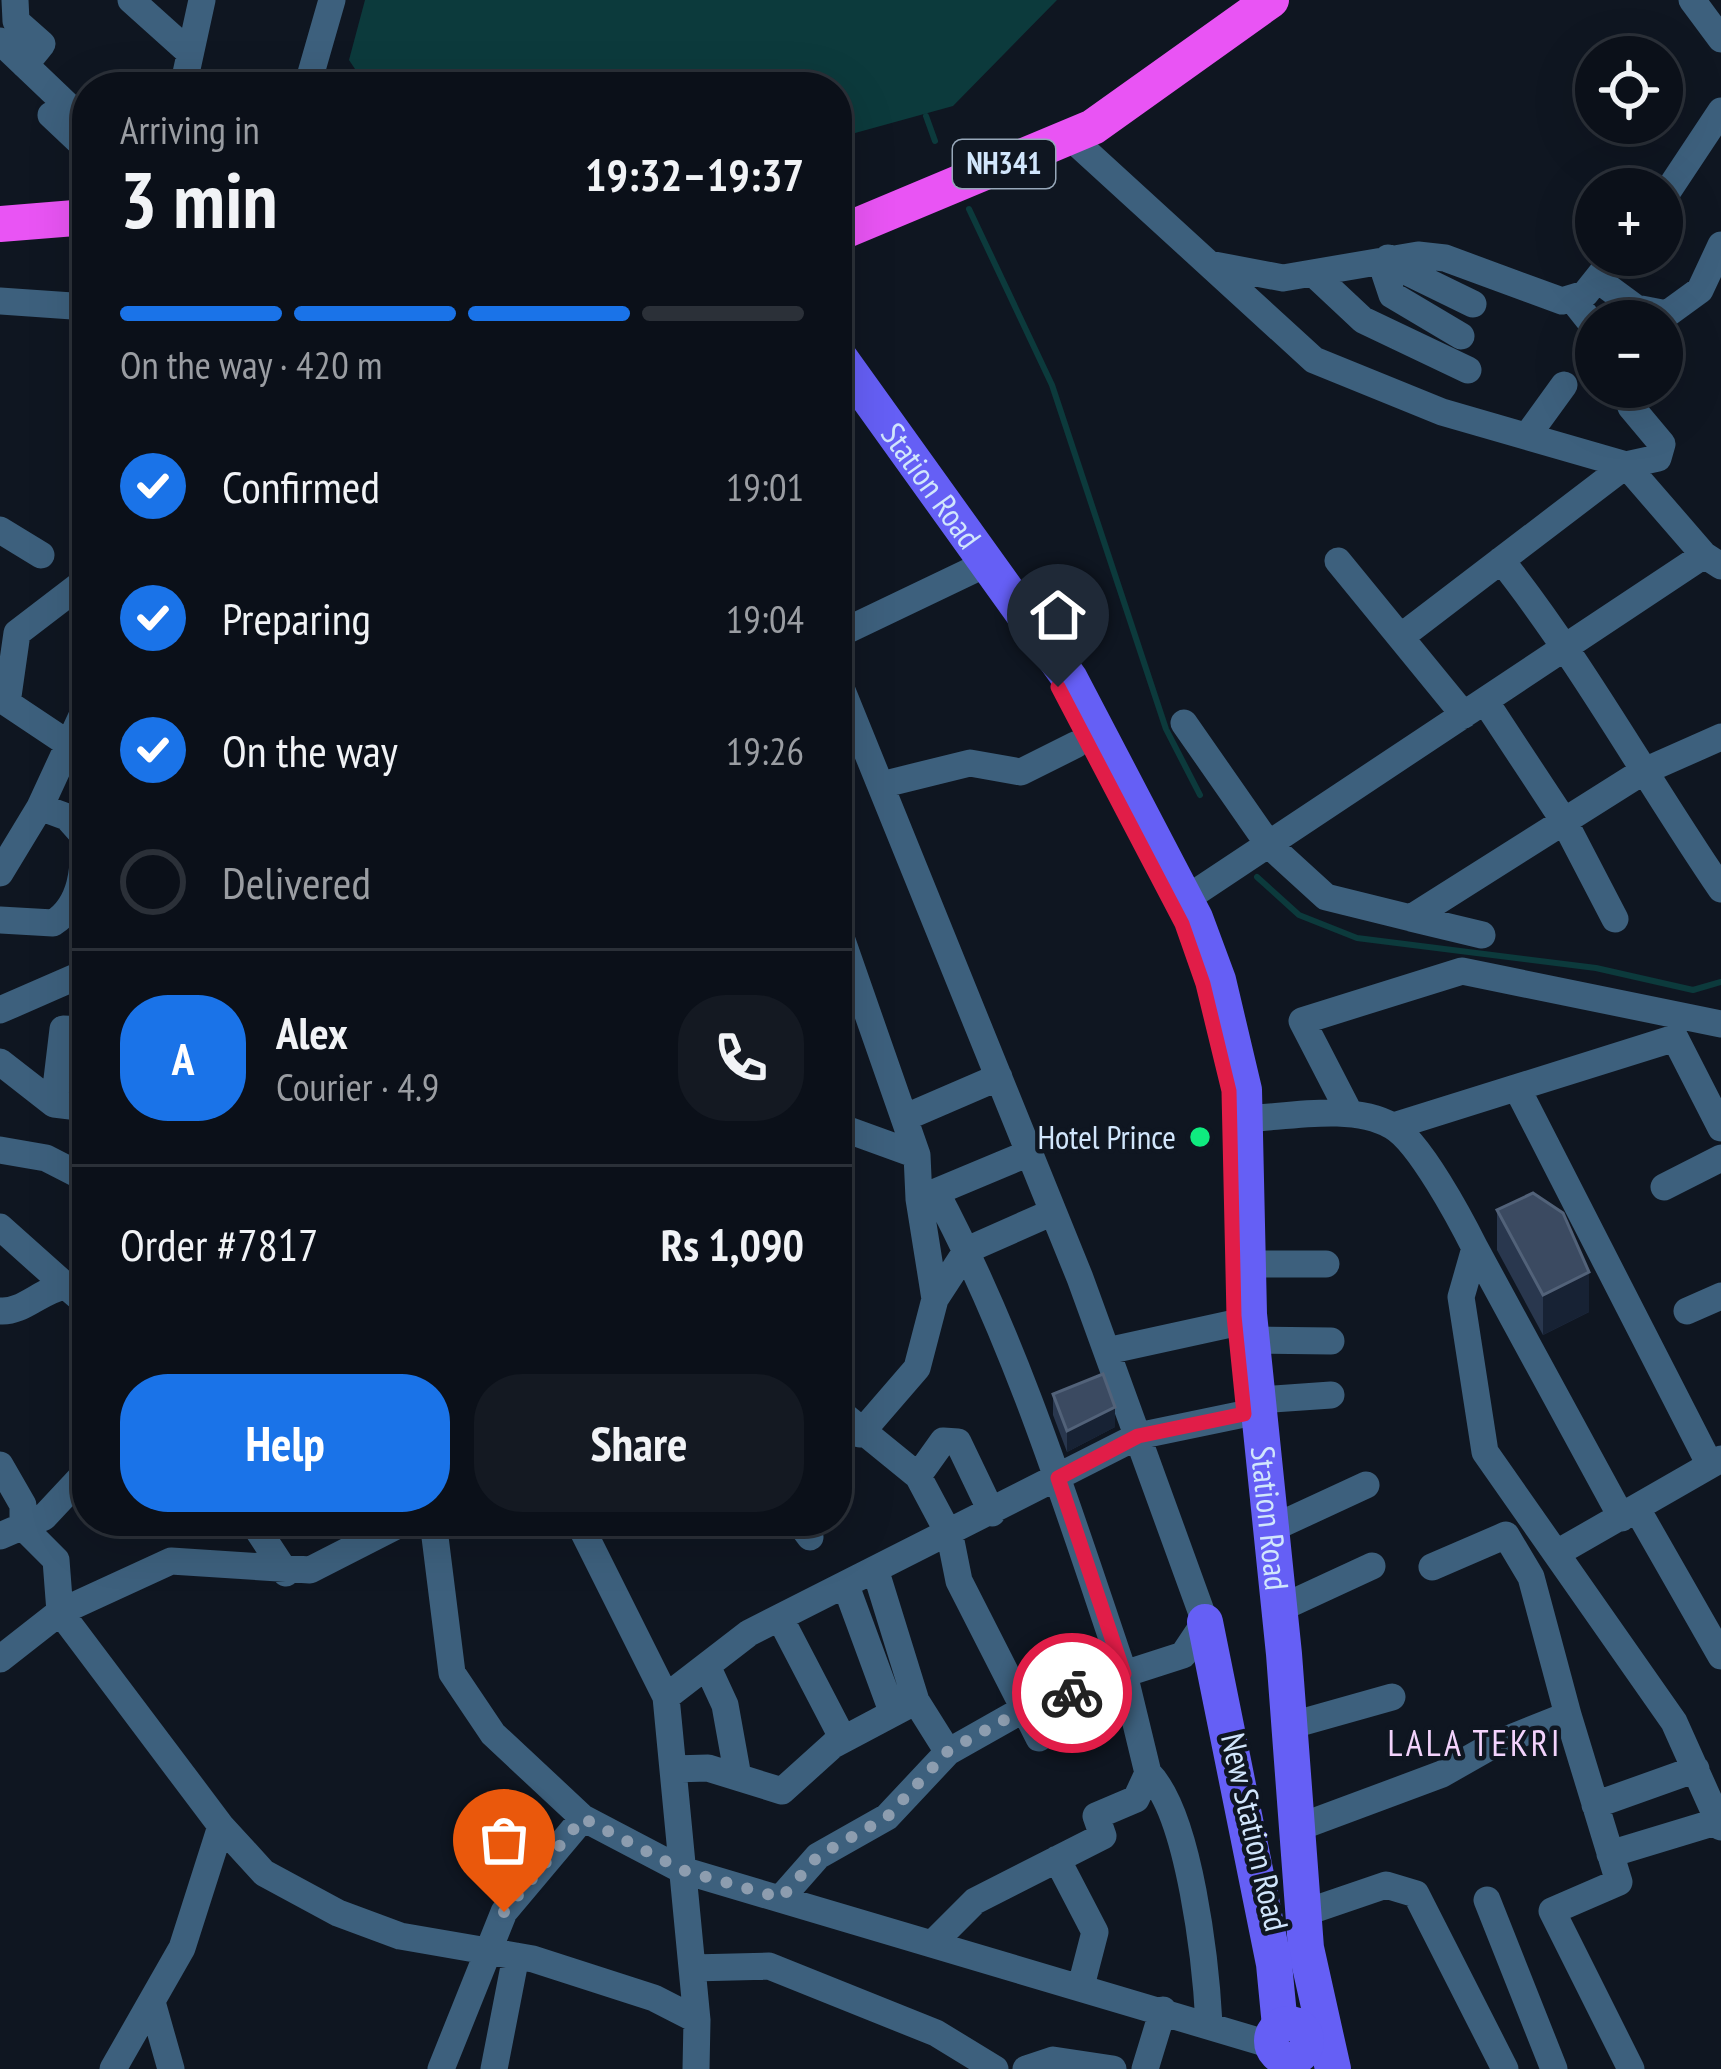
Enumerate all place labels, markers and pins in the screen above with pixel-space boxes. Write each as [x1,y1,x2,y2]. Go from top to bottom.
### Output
pin [1007,564,1109,687]
place label: Hotel Prince [1037,1115,1176,1158]
marker: Hotel Prince [1187,1124,1213,1150]
pin [453,1789,555,1912]

